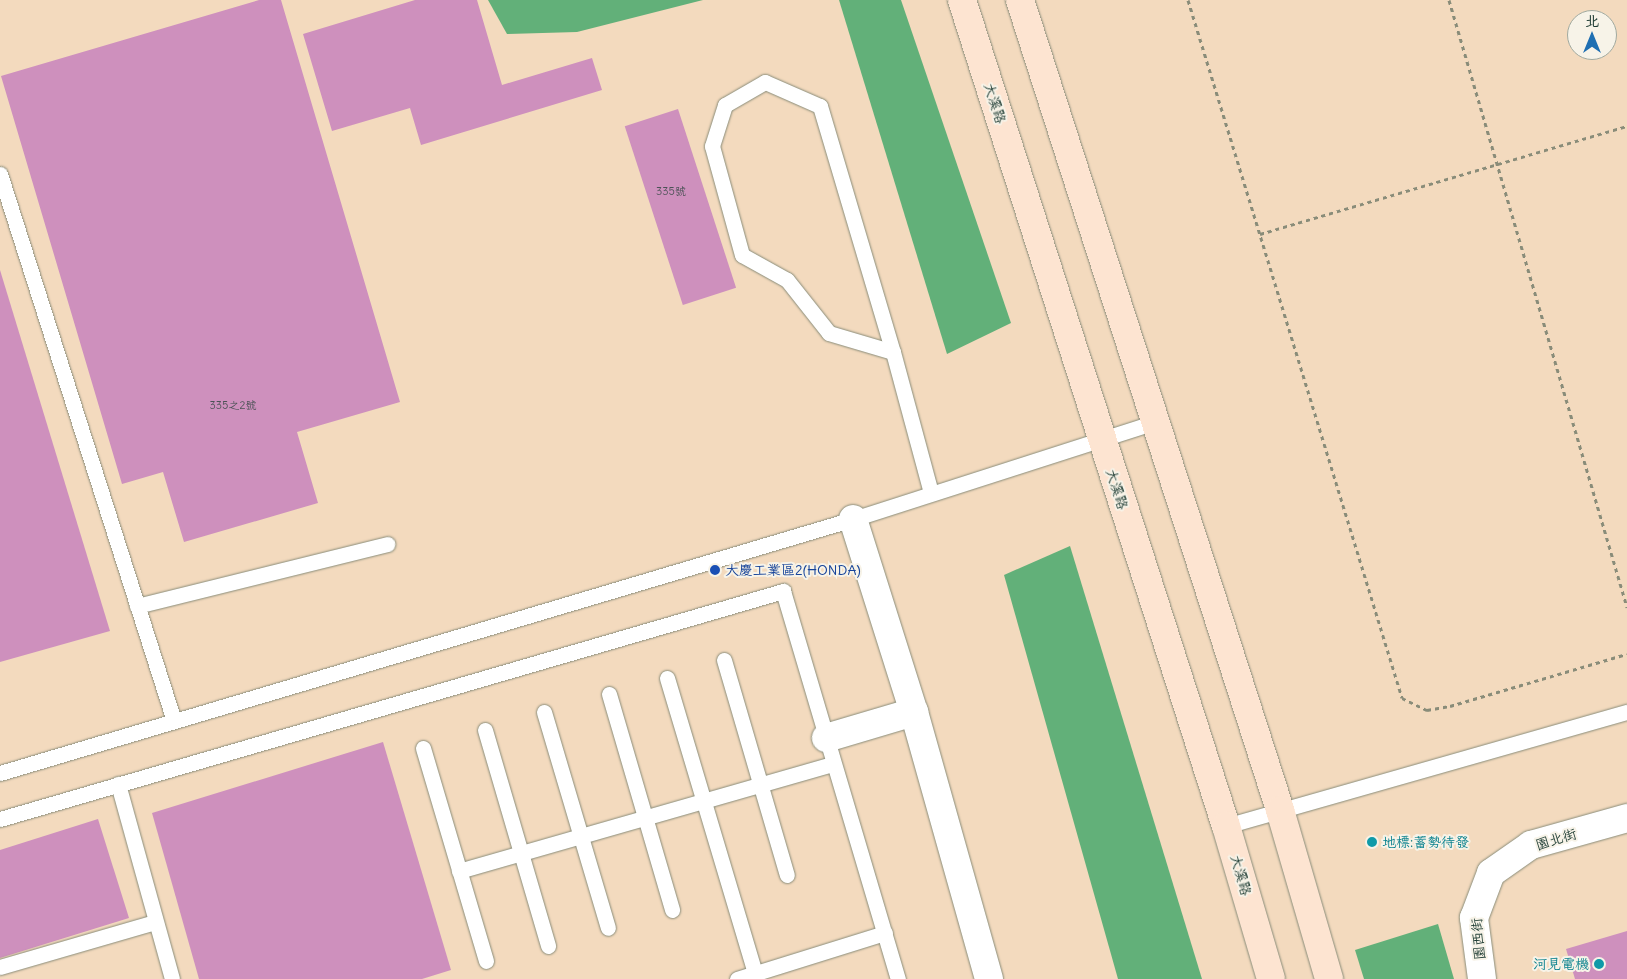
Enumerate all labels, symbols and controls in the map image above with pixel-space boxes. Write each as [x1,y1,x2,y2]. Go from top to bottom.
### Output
north arrow [1567,10,1617,60]
text: 北 [1585,12,1599,30]
street label: 大溪路 [981,80,1009,126]
house number: 335號 [656,184,686,198]
house number: 335之2號 [210,398,256,412]
street label: 大溪路 [1103,466,1131,512]
place label: 大慶工業區2(HONDA) [725,562,860,578]
marker: 大慶工業區2(HONDA) [709,564,721,576]
street label: 園北街 [1533,825,1579,853]
place label: 地標:蓄勢待發 [1382,834,1469,850]
marker: 地標:蓄勢待發 [1366,836,1378,848]
street label: 大溪路 [1227,852,1255,898]
street label: 園西街 [1468,917,1488,961]
place label: 河見電機 [1533,956,1589,972]
marker: 河見電機 [1593,958,1605,970]

